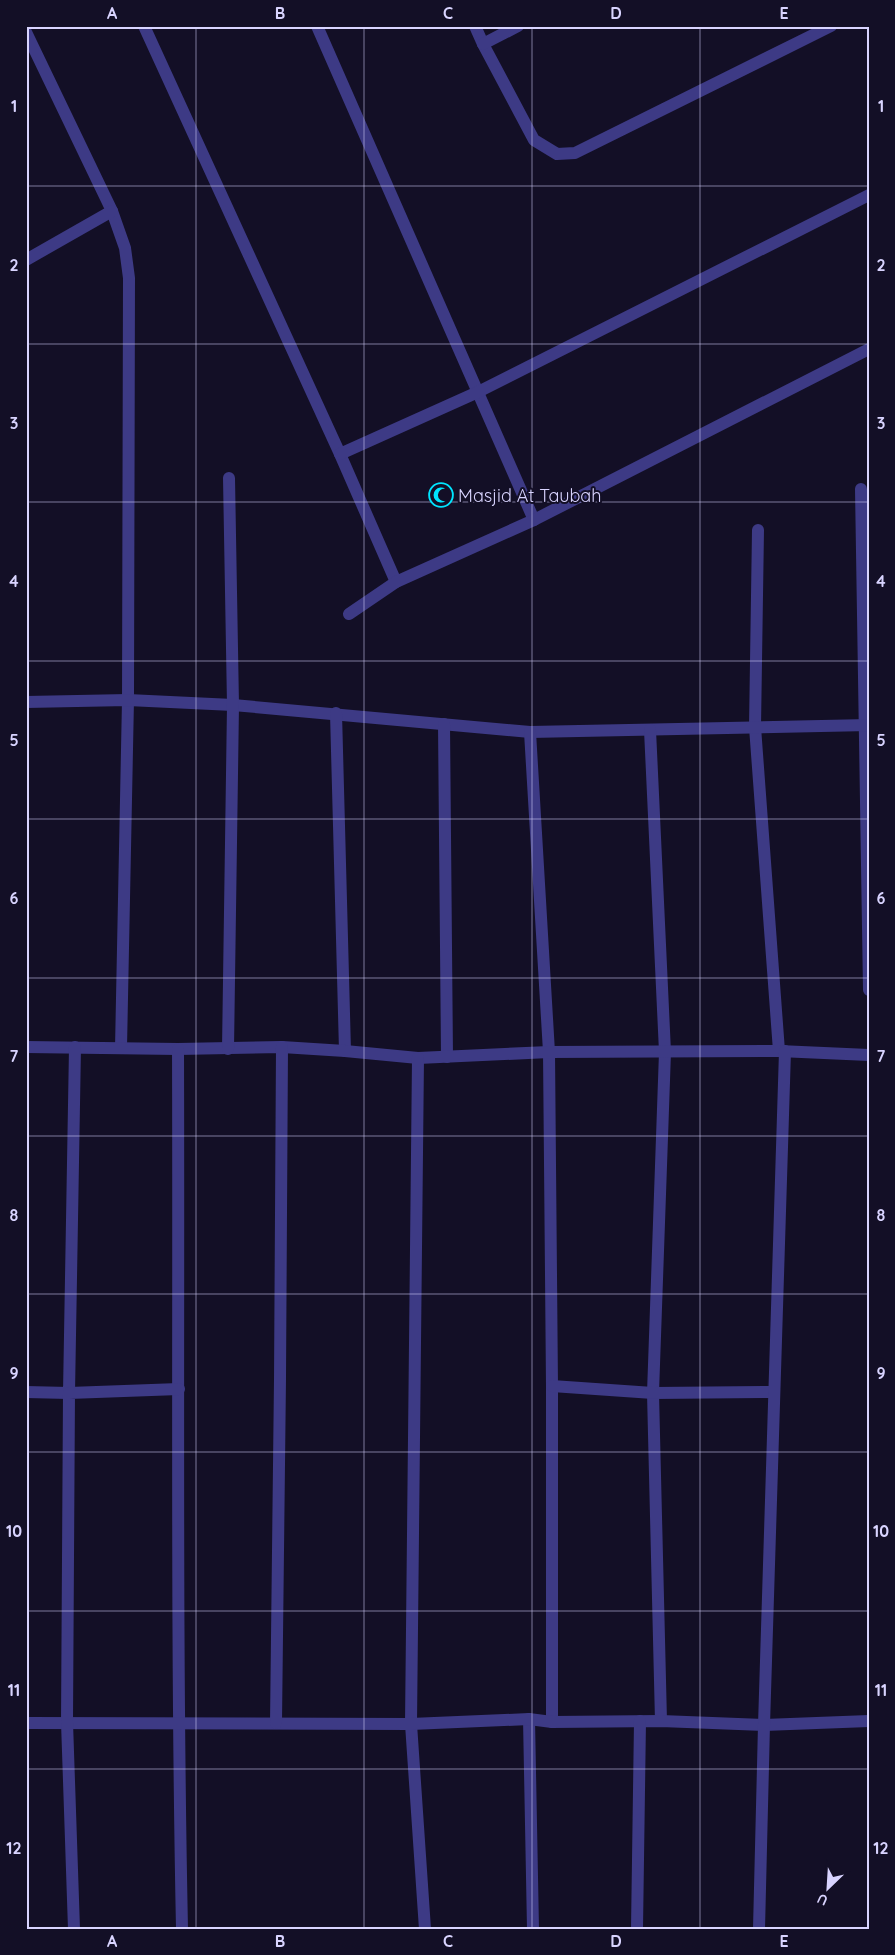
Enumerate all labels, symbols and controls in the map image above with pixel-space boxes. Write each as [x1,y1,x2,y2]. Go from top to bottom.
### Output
text: A [107,3,118,23]
text: B [275,3,285,23]
text: C [443,3,453,23]
text: D [610,3,622,23]
text: E [779,3,789,23]
text: 1 [11,96,17,116]
text: 1 [878,96,884,116]
text: 2 [9,255,19,275]
text: 2 [876,255,886,275]
text: 3 [10,413,18,433]
text: 3 [877,413,885,433]
mosque icon: Masjid At Taubah [428,482,454,508]
place label: Masjid At Taubah [458,484,601,507]
text: 4 [9,571,19,591]
text: 4 [876,571,886,591]
text: 5 [9,730,19,750]
text: 5 [876,730,886,750]
text: 6 [10,888,19,908]
text: 6 [877,888,886,908]
text: 7 [10,1046,19,1066]
text: 7 [877,1046,886,1066]
text: 8 [10,1205,19,1225]
text: 8 [877,1205,886,1225]
text: 9 [9,1363,19,1383]
text: 9 [876,1363,886,1383]
text: 10 [6,1521,22,1541]
text: 10 [873,1521,889,1541]
text: 11 [8,1680,20,1700]
text: 11 [875,1680,887,1700]
text: 12 [6,1838,22,1858]
text: 12 [873,1838,889,1858]
north arrow [802,1862,852,1912]
text: U [814,1890,831,1910]
text: A [107,1931,118,1951]
text: B [275,1931,285,1951]
text: C [443,1931,453,1951]
text: D [610,1931,622,1951]
text: E [779,1931,789,1951]

